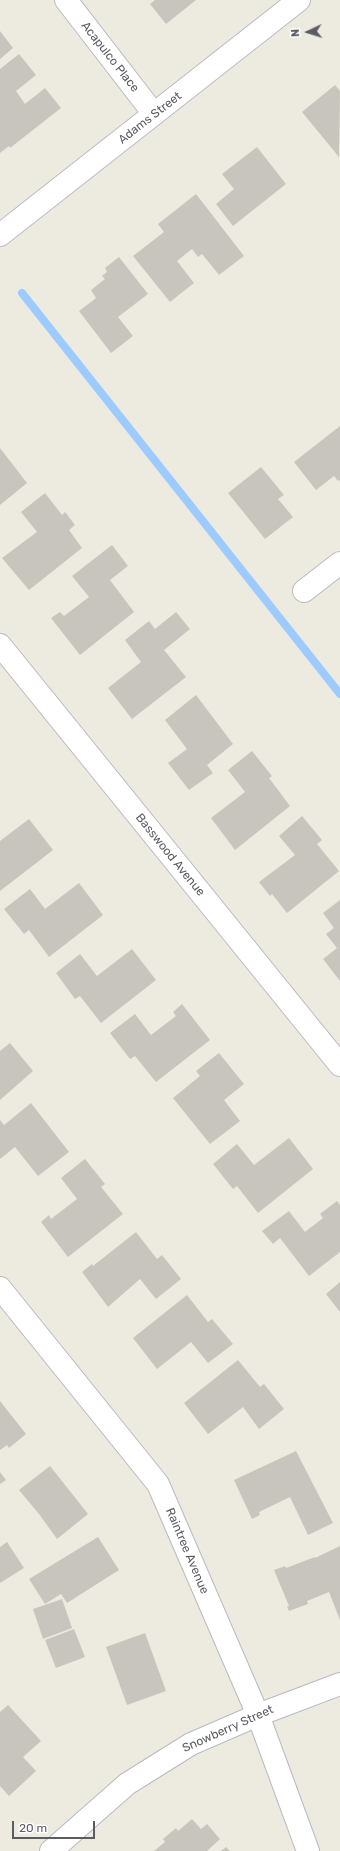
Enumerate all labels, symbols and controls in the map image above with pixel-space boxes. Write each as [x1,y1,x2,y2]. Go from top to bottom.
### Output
north arrow [288,12,328,52]
street label: Acapulco Place [78,19,142,95]
text: N [289,28,302,37]
street label: Adams Street [116,89,184,147]
street label: Basswood Avenue [132,811,208,899]
street label: Raintree Avenue [162,1506,212,1596]
street label: Snowberry Street [180,1702,276,1756]
scale bar [14,1813,97,1839]
text: 20 m [19,1821,47,1835]

